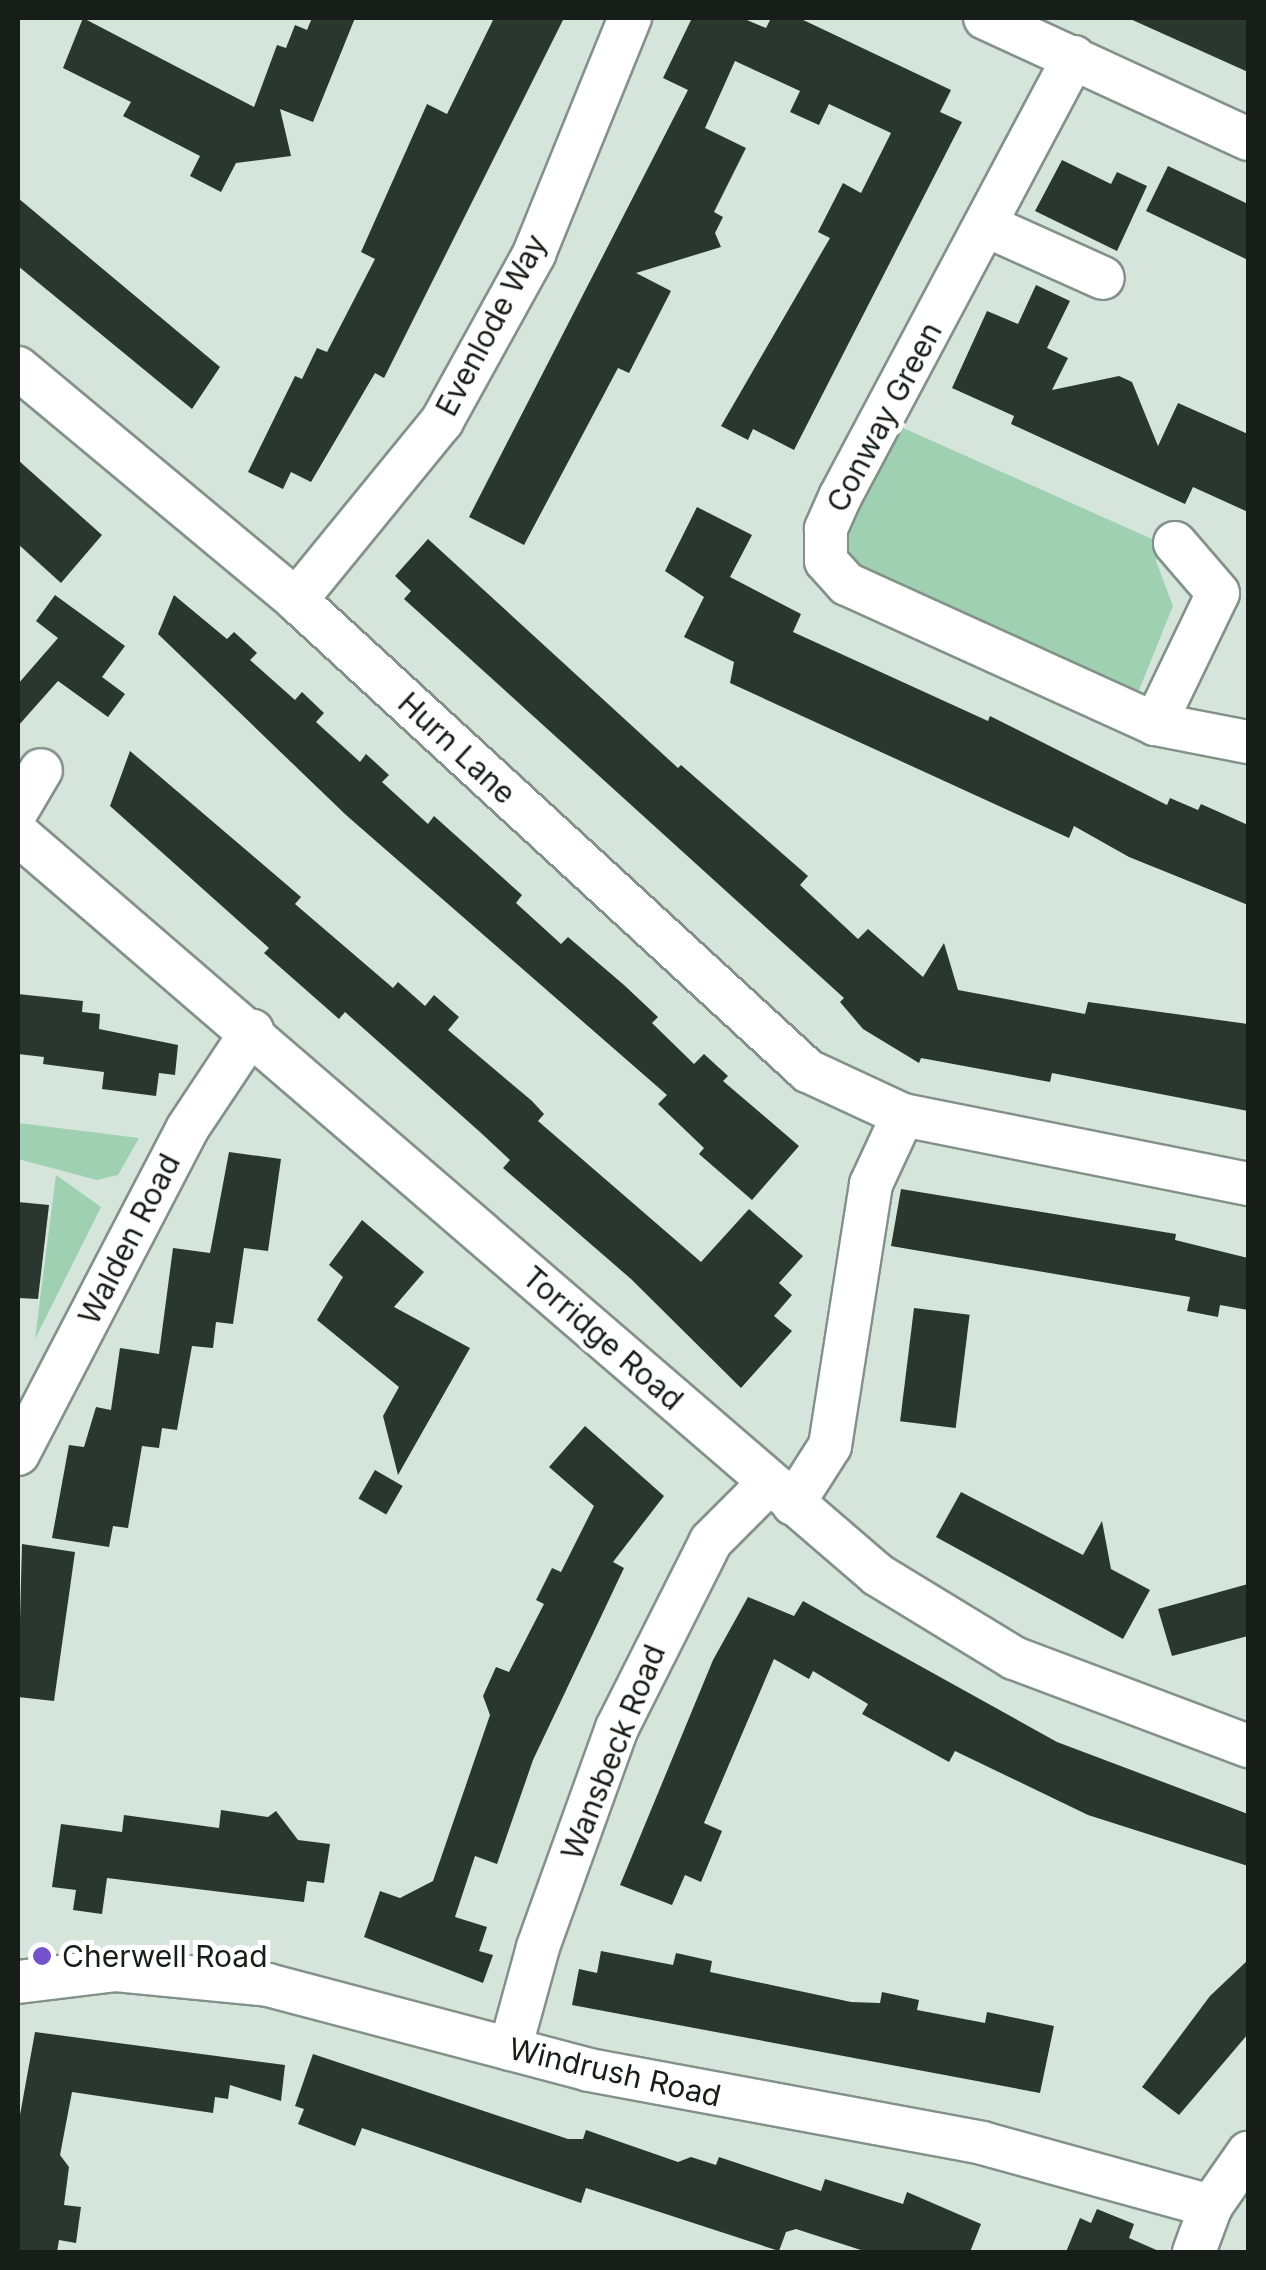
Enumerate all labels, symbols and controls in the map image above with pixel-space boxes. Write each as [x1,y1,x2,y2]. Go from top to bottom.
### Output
street label: Evenlode Way [428,228,554,422]
street label: Conway Green [819,316,949,518]
street label: Hurn Lane [391,685,523,811]
street label: Walden Road [71,1148,187,1330]
street label: Torridge Road [515,1259,691,1417]
street label: Wansbeck Road [553,1639,673,1865]
place label: Cherwell Road [62,1938,268,1974]
marker: Cherwell Road [31,1945,53,1967]
street label: Windrush Road [506,2030,724,2114]

